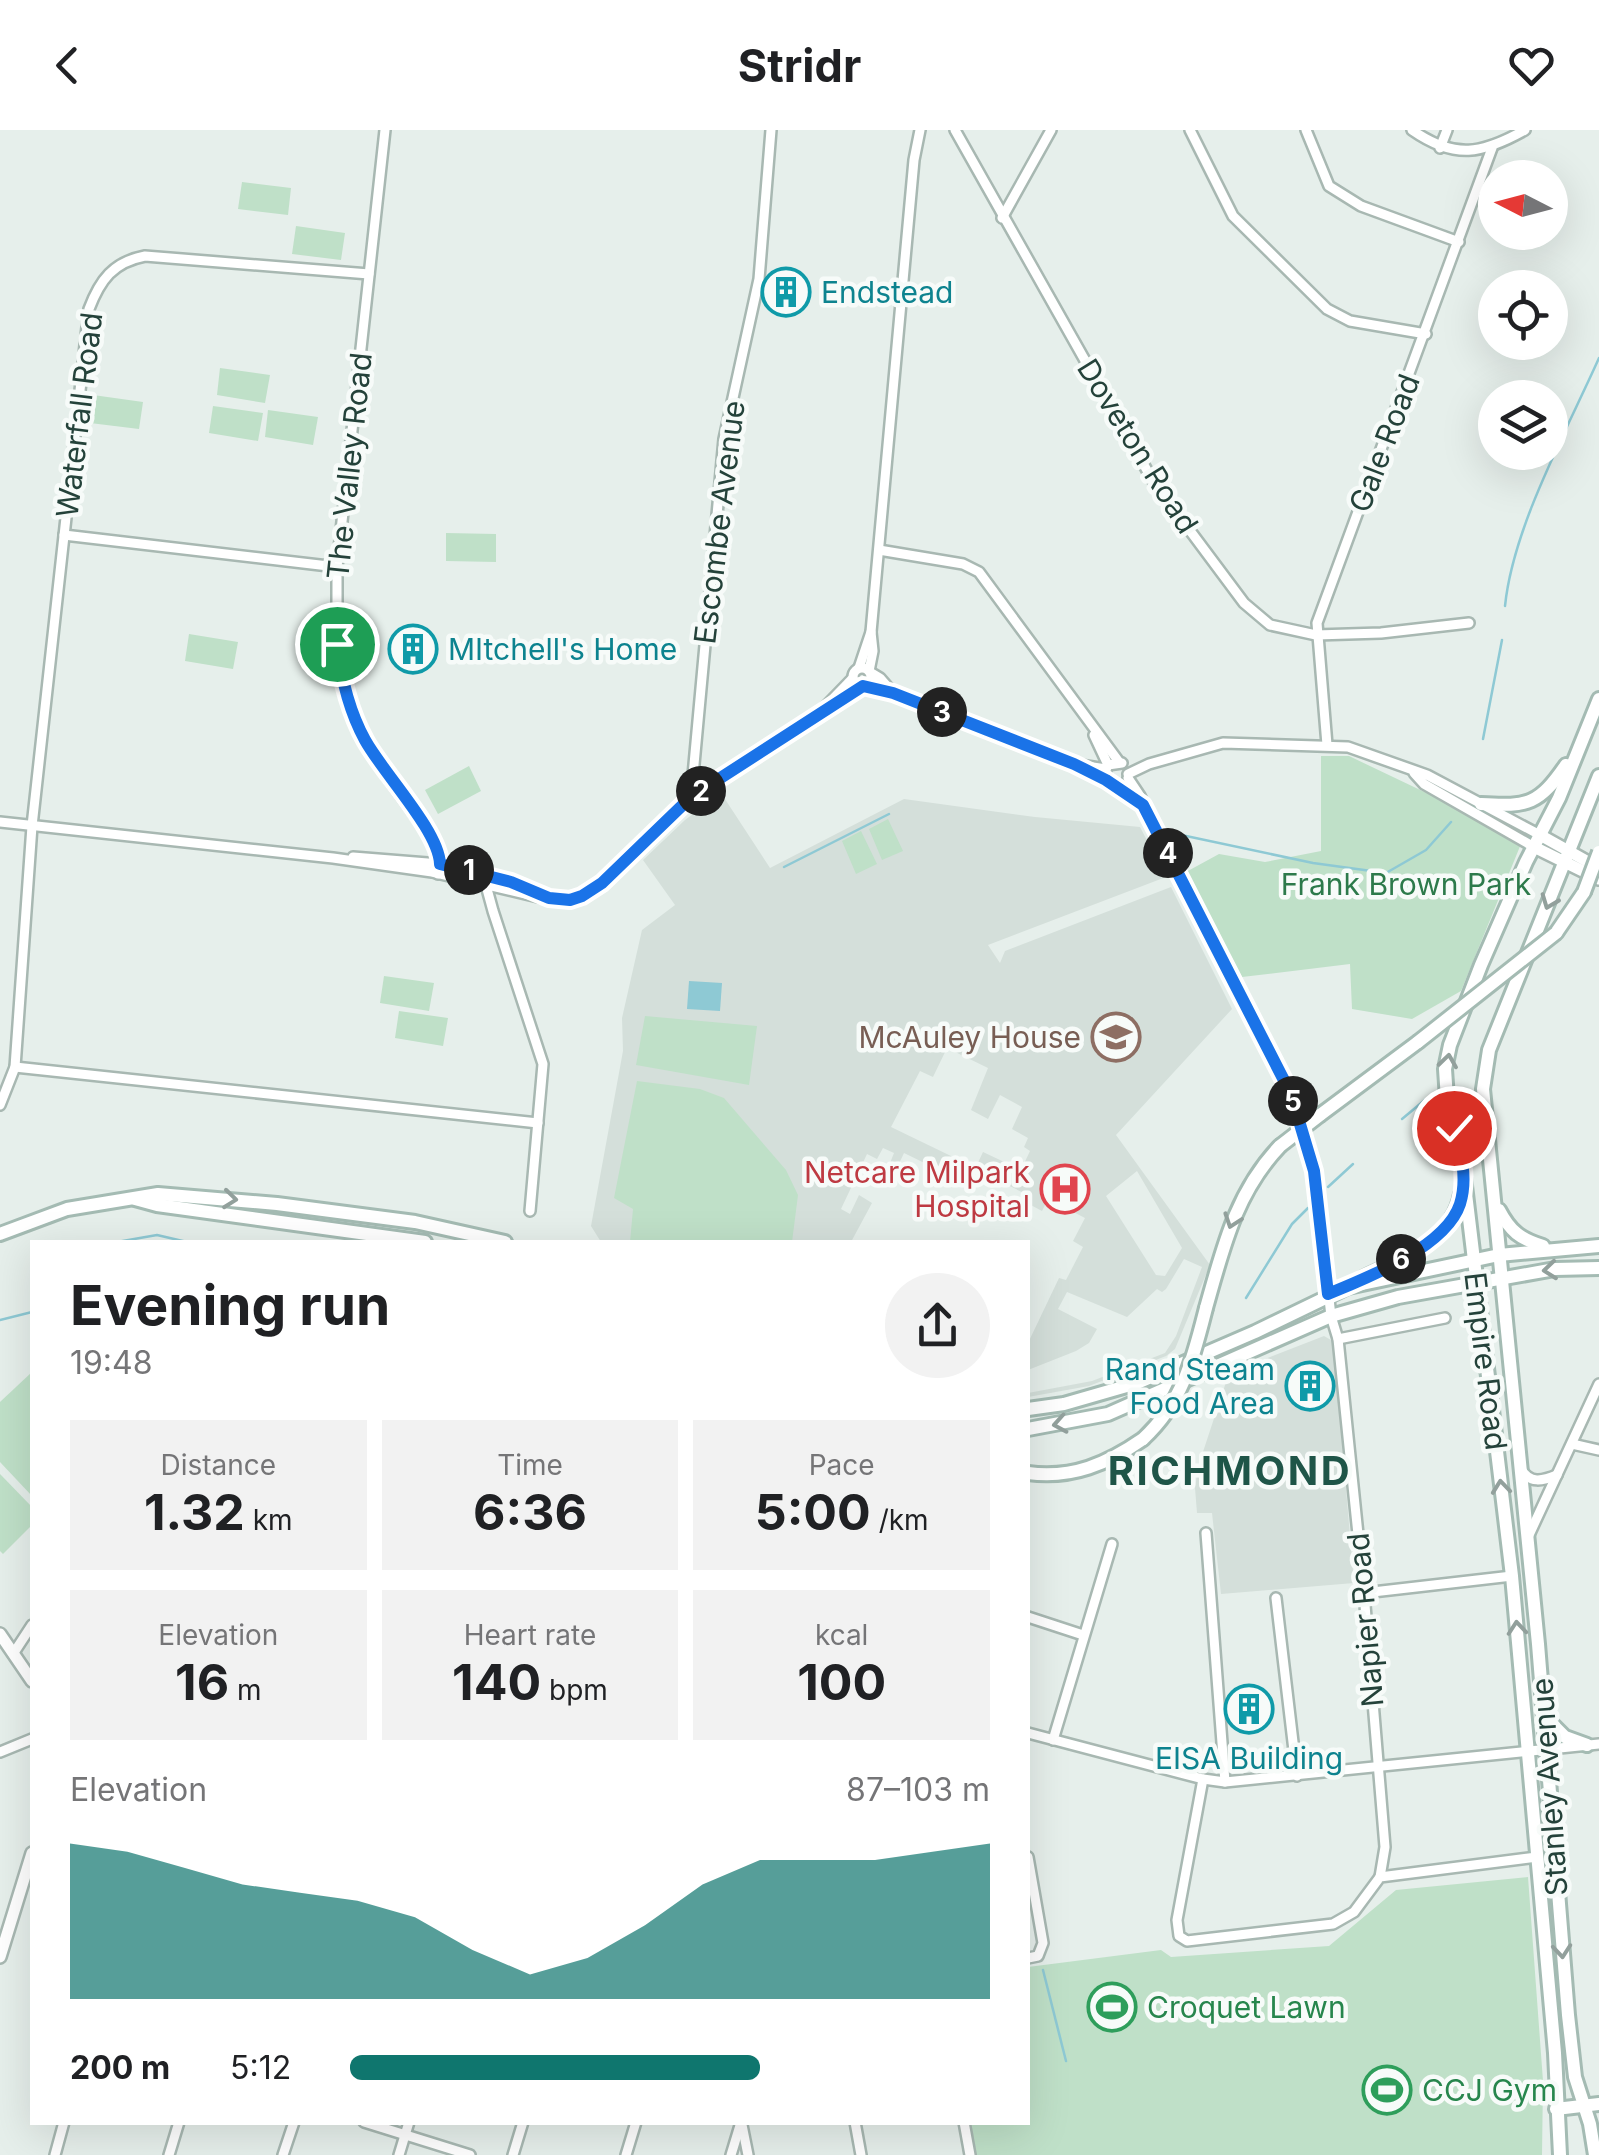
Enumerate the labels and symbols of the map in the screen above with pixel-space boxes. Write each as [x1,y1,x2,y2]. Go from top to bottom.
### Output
north arrow [1478,160,1568,250]
building icon: Endstead [760,266,812,318]
place label: Endstead [821,274,953,310]
street label: Waterfall Road [49,310,109,520]
street label: The Valley Road [319,351,379,581]
street label: Doveton Road [1070,352,1206,540]
street label: Gale Road [1341,369,1427,517]
street label: Escombe Avenue [686,398,752,646]
pin [295,602,380,687]
building icon: MItchell's Home [387,623,439,675]
place label: MItchell's Home [448,631,677,667]
pin: 3 [917,687,967,737]
pin: 2 [676,766,726,816]
pin: 4 [1143,828,1193,878]
pin: 1 [444,845,494,895]
park label: Frank Brown Park [1281,866,1532,902]
one-way arrow [1541,892,1561,910]
school or university icon: McAuley House [1090,1011,1142,1063]
place label: McAuley House [859,1019,1081,1055]
one-way arrow [1436,1053,1457,1070]
pin: 5 [1268,1076,1318,1126]
pin [1412,1086,1497,1171]
place label: Netcare Milpark Hospital [804,1154,1031,1224]
hospital icon: Netcare Milpark Hospital [1039,1163,1091,1215]
one-way arrow [222,1188,238,1210]
one-way arrow [1223,1212,1243,1229]
pin: 6 [1376,1234,1426,1284]
one-way arrow [1542,1259,1558,1280]
street label: Empire Road [1457,1270,1515,1452]
place label: Rand Steam Food Area [1105,1351,1275,1421]
building icon: Rand Steam Food Area [1284,1360,1336,1412]
one-way arrow [1052,1413,1068,1434]
district label: RICHMOND [1108,1446,1352,1495]
one-way arrow [1491,1478,1512,1494]
street label: Napier Road [1339,1531,1391,1709]
one-way arrow [1506,1620,1528,1636]
street label: Stanley Avenue [1523,1677,1575,1897]
building icon: EISA Building [1223,1683,1275,1735]
place label: EISA Building [1155,1740,1343,1776]
one-way arrow [1551,1943,1573,1959]
sports icon: Croquet Lawn [1086,1981,1138,2033]
place label: Croquet Lawn [1147,1989,1346,2025]
sports icon: CCJ Gym [1361,2064,1413,2116]
place label: CCJ Gym [1422,2072,1557,2108]

